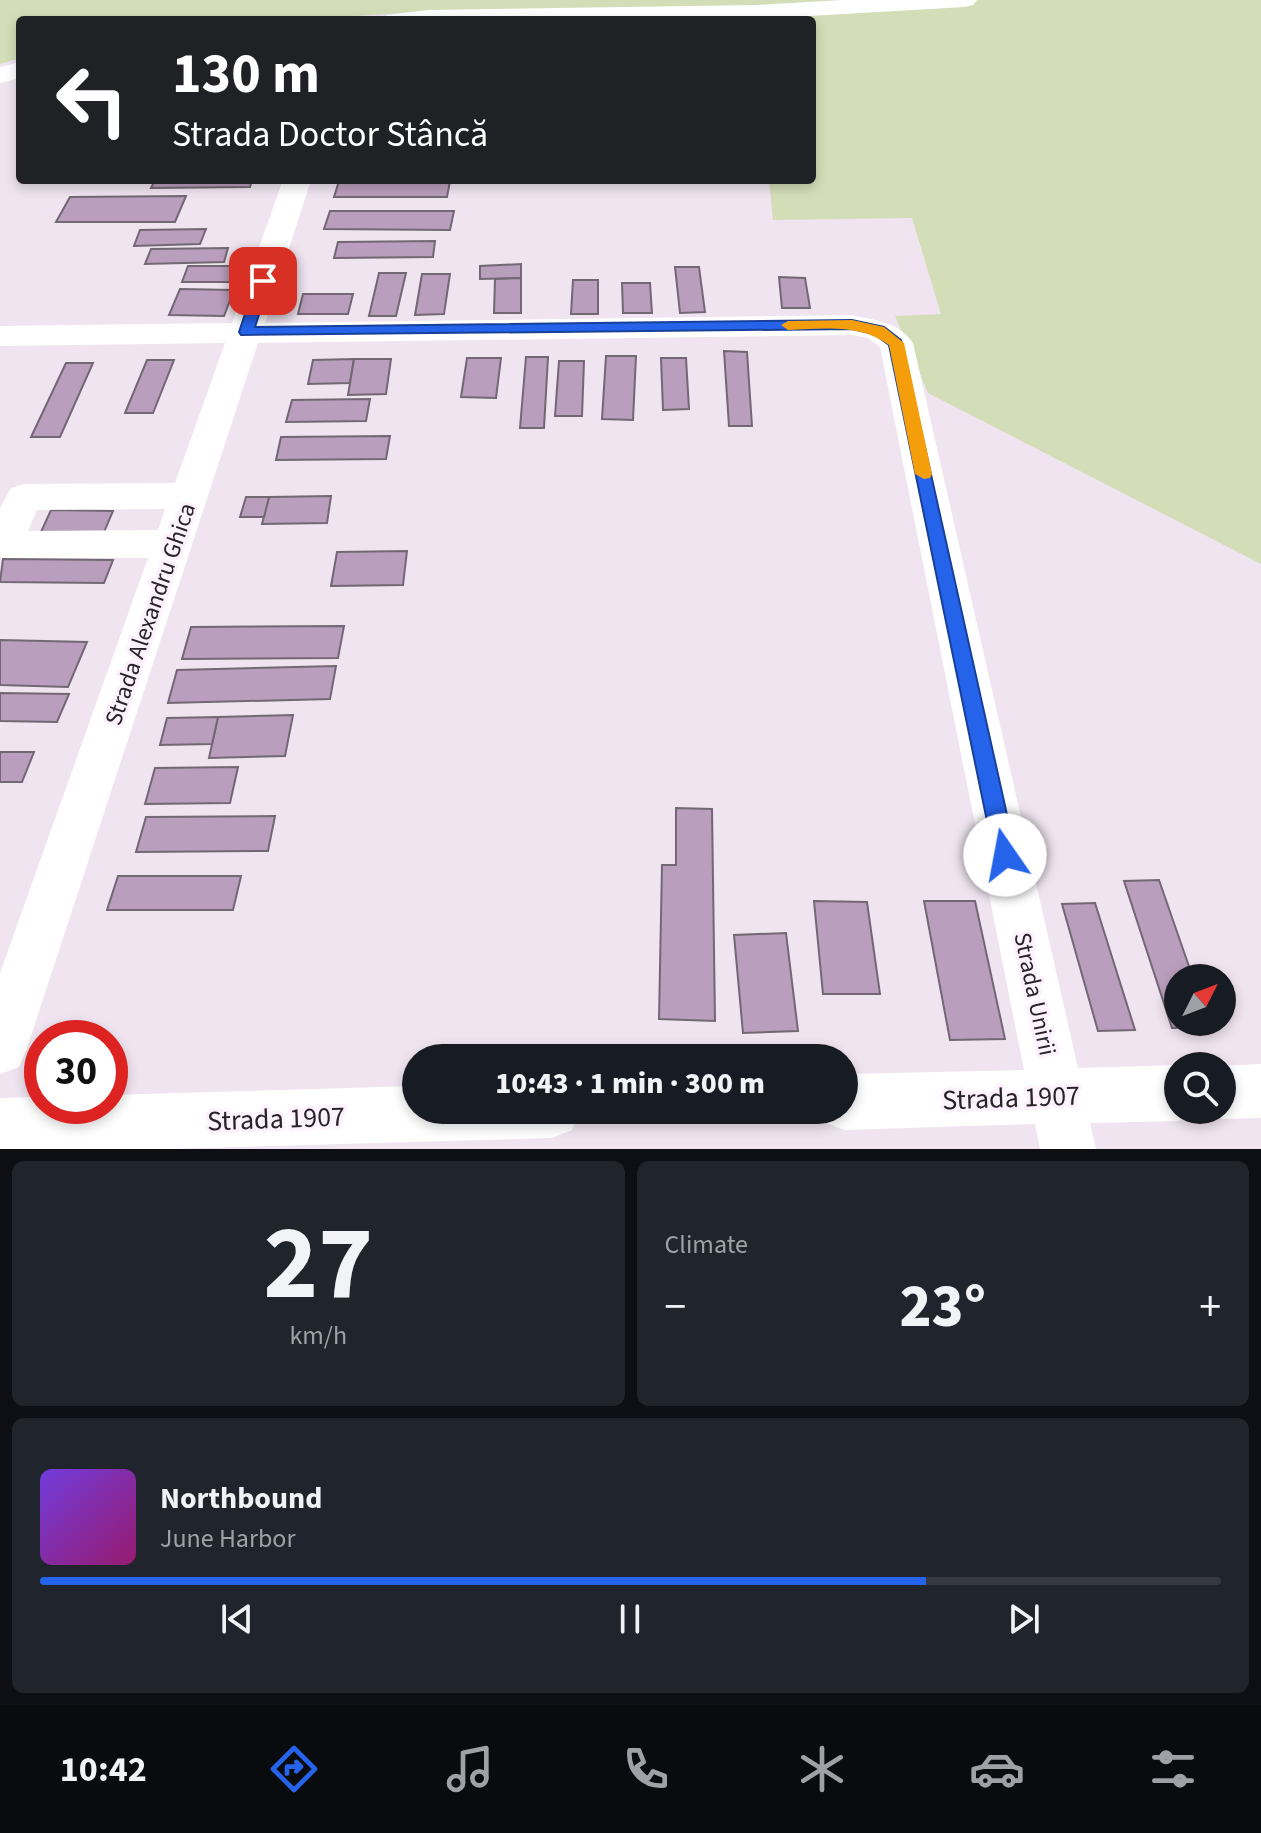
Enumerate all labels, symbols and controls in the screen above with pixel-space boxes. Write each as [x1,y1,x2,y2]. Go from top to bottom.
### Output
text: 130 m [172,35,320,114]
icon: left [40,48,144,152]
text: Strada Doctor Stâncă [172,109,488,160]
pin [229,247,297,315]
icon: arrive [241,259,285,303]
street label: Strada Alexandru Ghica [96,498,205,730]
position arrow [963,813,1047,897]
street label: Strada Unirii [1004,929,1065,1059]
north arrow [1164,964,1236,1036]
map controls [1164,964,1236,1124]
speed limit sign: 30 [24,1020,128,1124]
button: search [1164,1052,1236,1124]
text: 10:43 · 1 min · 300 m [495,1062,765,1105]
street label: Strada 1907 [941,1076,1081,1120]
street label: Strada 1907 [206,1097,346,1141]
text: 27 [263,1191,373,1339]
text: Climate [665,1226,748,1263]
text: 23° [900,1265,986,1350]
text: − [665,1276,686,1339]
text: + [1199,1276,1221,1339]
text: km/h [289,1317,347,1354]
text: Northbound [160,1477,322,1520]
text: June Harbor [160,1520,296,1557]
icon: previous [215,1597,259,1641]
icon: pause [608,1597,652,1641]
icon: next [1002,1597,1046,1641]
icon: directions [266,1741,322,1797]
icon: music [442,1741,498,1797]
icon: phone [618,1741,674,1797]
icon: climate [794,1741,850,1797]
icon: car [969,1741,1025,1797]
icon: filters [1145,1741,1201,1797]
text: 10:42 [60,1744,147,1795]

